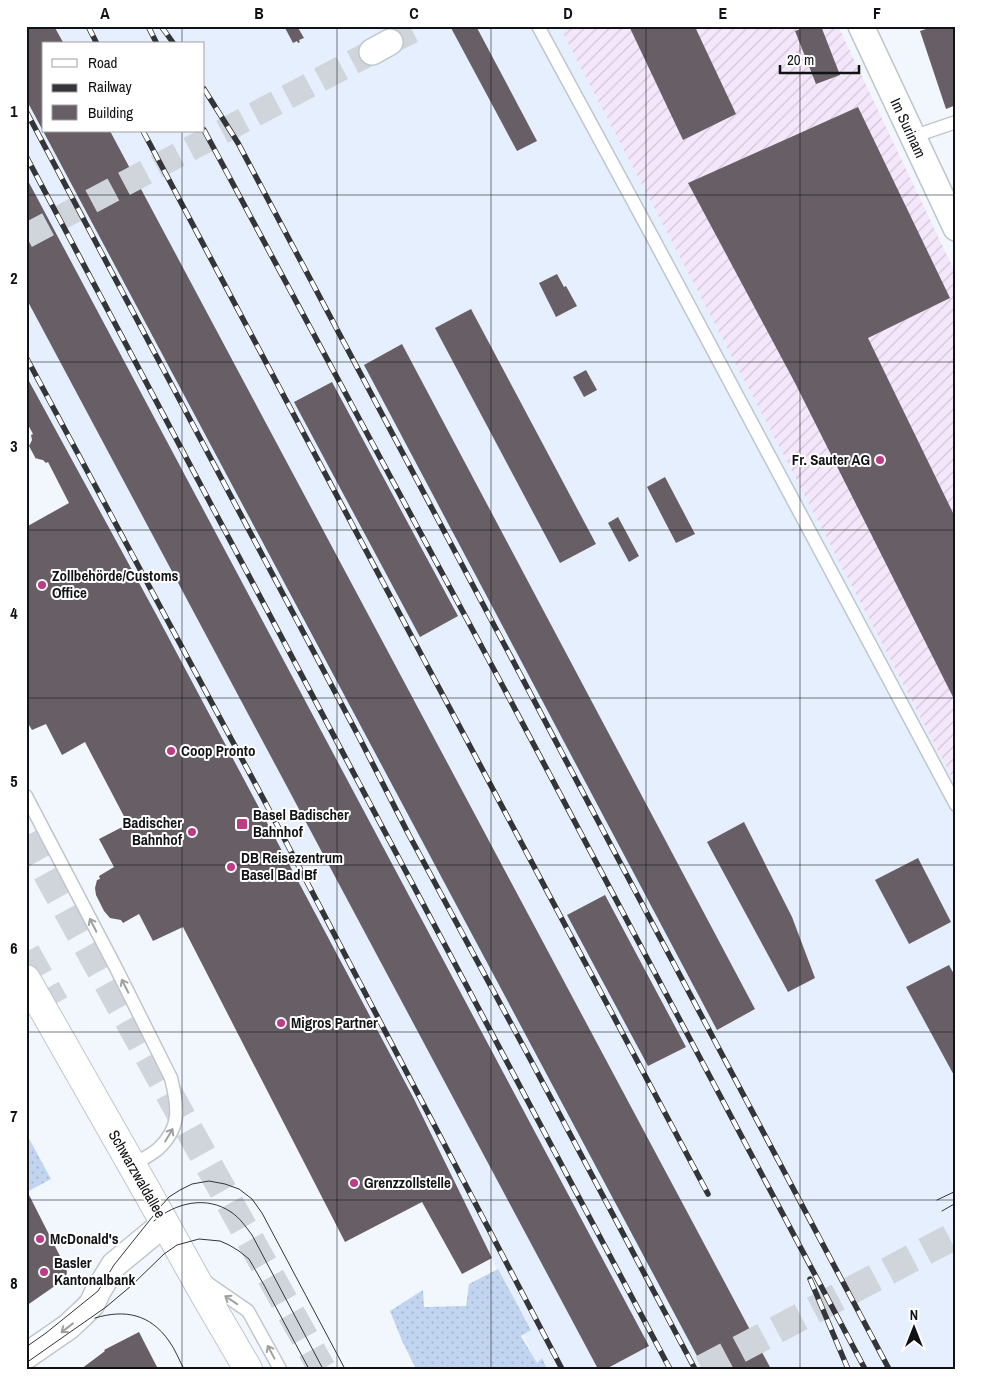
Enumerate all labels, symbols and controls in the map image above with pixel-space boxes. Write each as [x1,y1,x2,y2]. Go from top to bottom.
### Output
text: A [100,2,110,24]
text: B [254,2,264,24]
text: C [409,2,419,24]
text: D [563,2,573,24]
text: E [719,2,728,24]
text: F [873,2,881,24]
legend [42,42,205,132]
scale bar [780,42,858,74]
text: 20 m [787,49,814,70]
text: Road [88,52,117,73]
text: Railway [88,76,133,97]
street label: Im Surinam [886,95,931,161]
text: 1 [10,100,18,122]
text: Building [88,102,133,123]
text: 2 [10,267,18,289]
text: 3 [10,435,18,457]
place label: Fr. Sauter AG [792,449,870,470]
marker: Fr. Sauter AG [874,454,886,466]
place label: Zollbehörde/Customs Office [52,565,179,603]
marker: Zollbehörde/Customs Office [36,579,48,591]
text: 4 [10,602,18,624]
place label: Coop Pronto [181,740,255,761]
marker: Coop Pronto [165,745,177,757]
text: 5 [10,770,18,792]
place label: Basel Badischer Bahnhof [253,804,349,842]
place label: Badischer Bahnhof [123,812,183,850]
marker: Basel Badischer Bahnhof [235,817,249,831]
marker: Badischer Bahnhof [186,826,198,838]
place label: DB Reisezentrum Basel Bad Bf [241,847,343,885]
marker: DB Reisezentrum Basel Bad Bf [225,861,237,873]
one-way arrow [88,918,97,933]
text: 6 [10,937,18,959]
one-way arrow [120,979,129,994]
place label: Migros Partner [291,1012,378,1033]
marker: Migros Partner [275,1017,287,1029]
text: 7 [10,1105,18,1127]
street label: Schwarzwaldallee [104,1126,171,1222]
one-way arrow [164,1128,174,1143]
place label: Grenzzollstelle [364,1172,451,1193]
marker: Grenzzollstelle [348,1177,360,1189]
place label: McDonald's [50,1228,119,1249]
marker: McDonald's [34,1233,46,1245]
place label: Basler Kantonalbank [54,1252,135,1290]
marker: Basler Kantonalbank [38,1266,50,1278]
text: 8 [10,1272,18,1294]
one-way arrow [224,1294,238,1305]
north arrow [890,1302,940,1352]
text: N [910,1306,918,1324]
one-way arrow [61,1322,74,1333]
one-way arrow [265,1345,275,1359]

